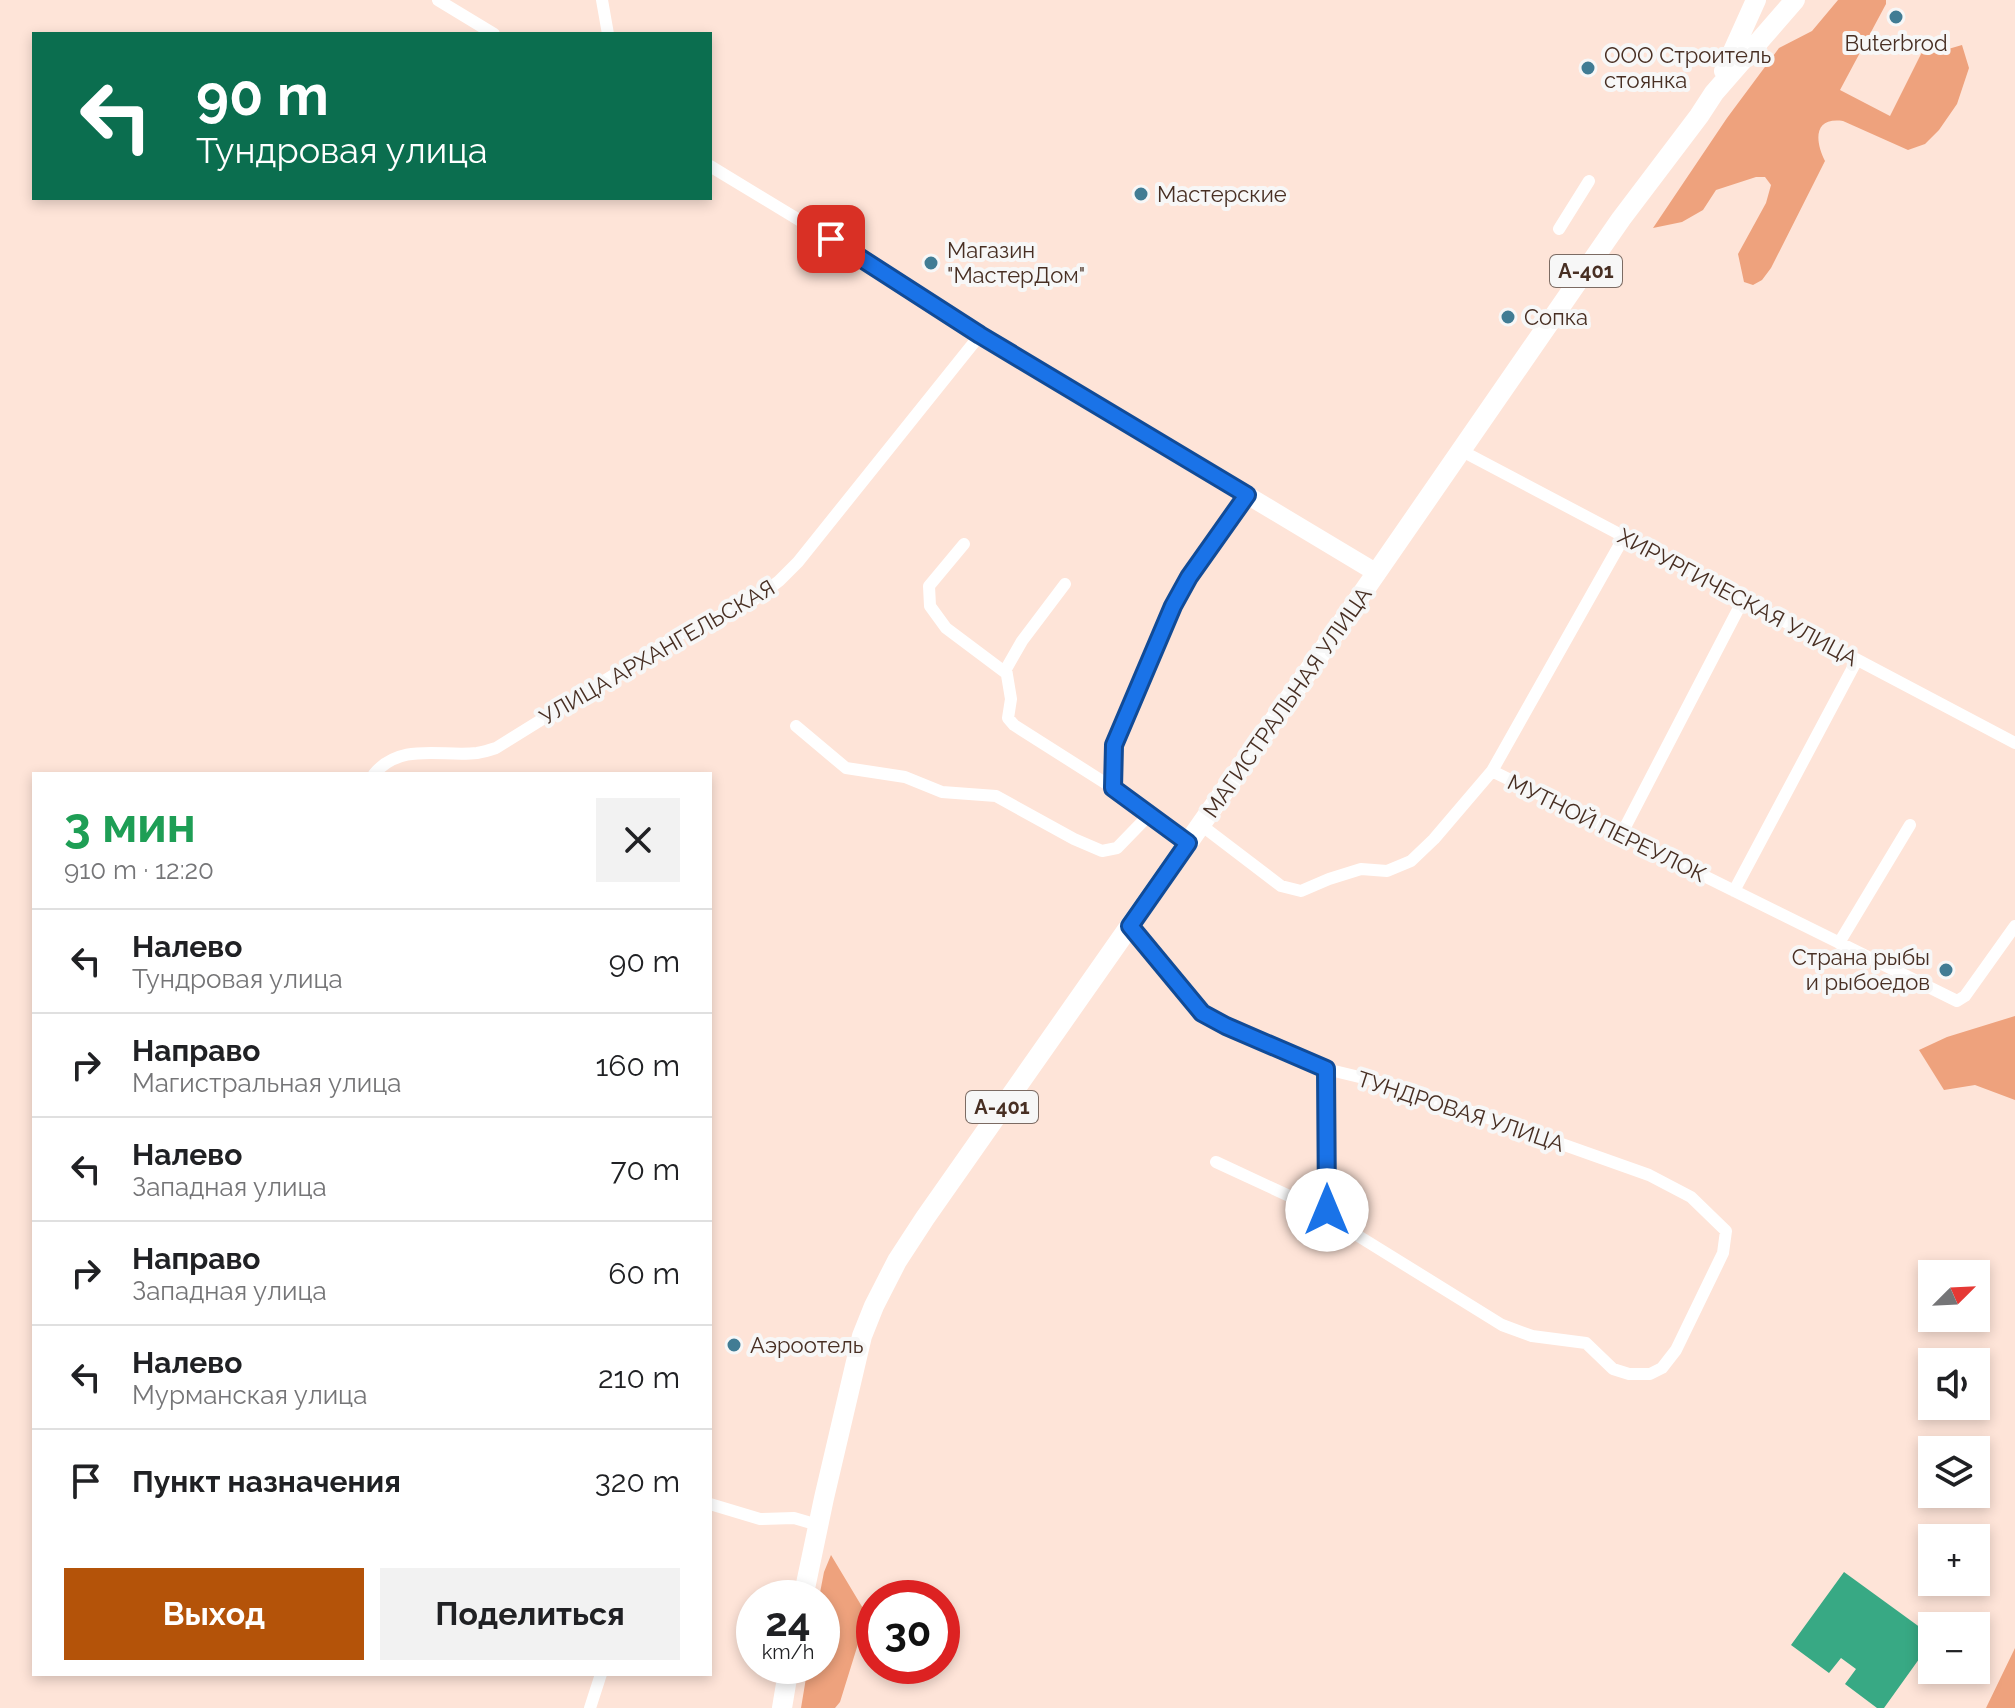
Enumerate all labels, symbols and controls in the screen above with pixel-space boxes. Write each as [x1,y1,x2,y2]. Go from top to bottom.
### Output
marker: Buterbrod [1887,8,1905,26]
place label: Buterbrod [1844,30,1948,56]
place label: ООО Строитель стоянка [1604,42,1771,93]
marker: ООО Строитель стоянка [1579,59,1597,77]
text: 90 m [196,62,329,128]
icon: left [64,64,168,168]
text: Тундровая улица [196,129,488,171]
place label: Мастерские [1157,181,1287,207]
marker: Мастерские [1132,185,1150,203]
pin [797,205,865,273]
icon: arrive [809,217,853,261]
place label: Магазин "МастерДом" [947,237,1085,288]
marker: Магазин "МастерДом" [922,254,940,272]
road number: А-401 [1550,255,1622,287]
place label: Сопка [1524,304,1588,330]
marker: Сопка [1499,308,1517,326]
street label: ХИРУРГИЧЕСКАЯ УЛИЦА [1614,523,1862,671]
street label: УЛИЦА АРХАНГЕЛЬСКАЯ [535,574,779,730]
street label: МАГИСТРАЛЬНАЯ УЛИЦА [1197,582,1377,822]
street label: МУТНОЙ ПЕРЕУЛОК [1504,769,1711,887]
text: 3 мин [64,797,196,853]
button: close [596,798,680,882]
text: 910 m · 12:20 [64,855,214,885]
text: Налево [132,929,242,964]
icon: left [64,939,108,983]
text: 90 m [609,944,680,979]
place label: Страна рыбы и рыбоедов [1792,944,1930,995]
marker: Страна рыбы и рыбоедов [1937,961,1955,979]
text: Тундровая улица [132,964,343,994]
text: Направо [132,1033,261,1068]
icon: right [64,1043,108,1087]
text: 160 m [595,1048,680,1083]
street label: ТУНДРОВАЯ УЛИЦА [1354,1065,1568,1157]
text: Магистральная улица [132,1068,401,1098]
road number: А-401 [966,1091,1038,1123]
text: Налево [132,1137,242,1172]
icon: left [64,1147,108,1191]
text: 70 m [610,1152,680,1187]
position arrow [1285,1168,1369,1252]
text: Западная улица [132,1172,327,1202]
text: Направо [132,1241,261,1276]
icon: right [64,1251,108,1295]
text: 60 m [608,1256,680,1291]
north arrow [1918,1260,1990,1332]
map controls [1918,1260,1990,1684]
text: Западная улица [132,1276,327,1306]
place label: Аэроотель [750,1332,864,1358]
marker: Аэроотель [725,1336,743,1354]
text: Налево [132,1345,242,1380]
button: sound [1918,1348,1990,1420]
icon: left [64,1355,108,1399]
text: 210 m [598,1360,680,1395]
text: Мурманская улица [132,1380,367,1410]
button: layers [1918,1436,1990,1508]
icon: arrive [64,1459,108,1503]
text: Пункт назначения [132,1464,401,1499]
text: 320 m [595,1464,680,1499]
button: + [1918,1524,1990,1596]
button: Выход [64,1568,364,1660]
button: Поделиться [380,1568,680,1660]
speed limit sign: 30 [856,1580,960,1684]
text: 24 [765,1598,811,1645]
button: − [1918,1612,1990,1684]
text: km/h [762,1640,814,1664]

